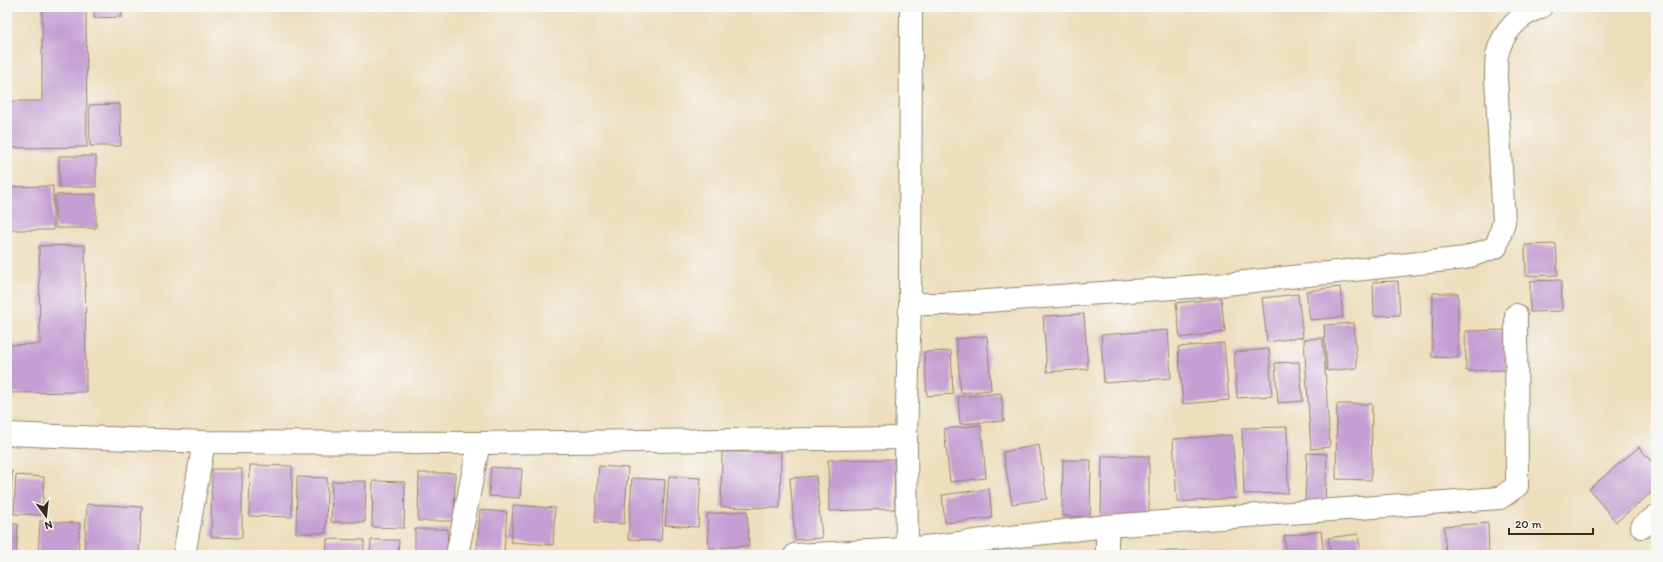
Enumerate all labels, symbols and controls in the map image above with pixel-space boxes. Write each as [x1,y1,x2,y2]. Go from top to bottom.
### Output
north arrow [26,496,66,536]
scale bar [1509,510,1593,536]
text: 20 m [1515,517,1542,531]
text: N [43,518,54,532]

